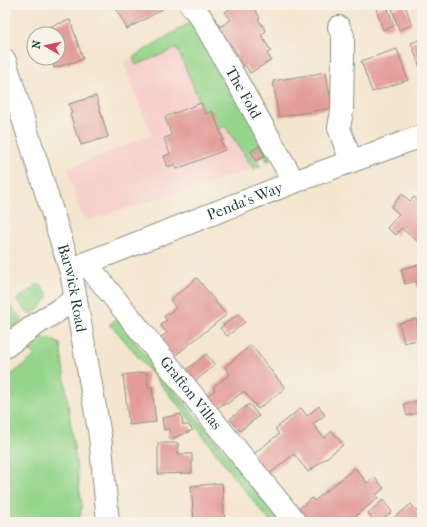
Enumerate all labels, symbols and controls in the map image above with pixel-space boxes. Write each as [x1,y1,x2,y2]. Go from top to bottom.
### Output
north arrow [26,26,66,66]
text: N [30,39,44,50]
street label: The Fold [221,63,266,122]
street label: Penda's Way [204,178,286,224]
street label: Barwick Road [54,242,91,334]
street label: Grafton Villas [156,353,226,433]

